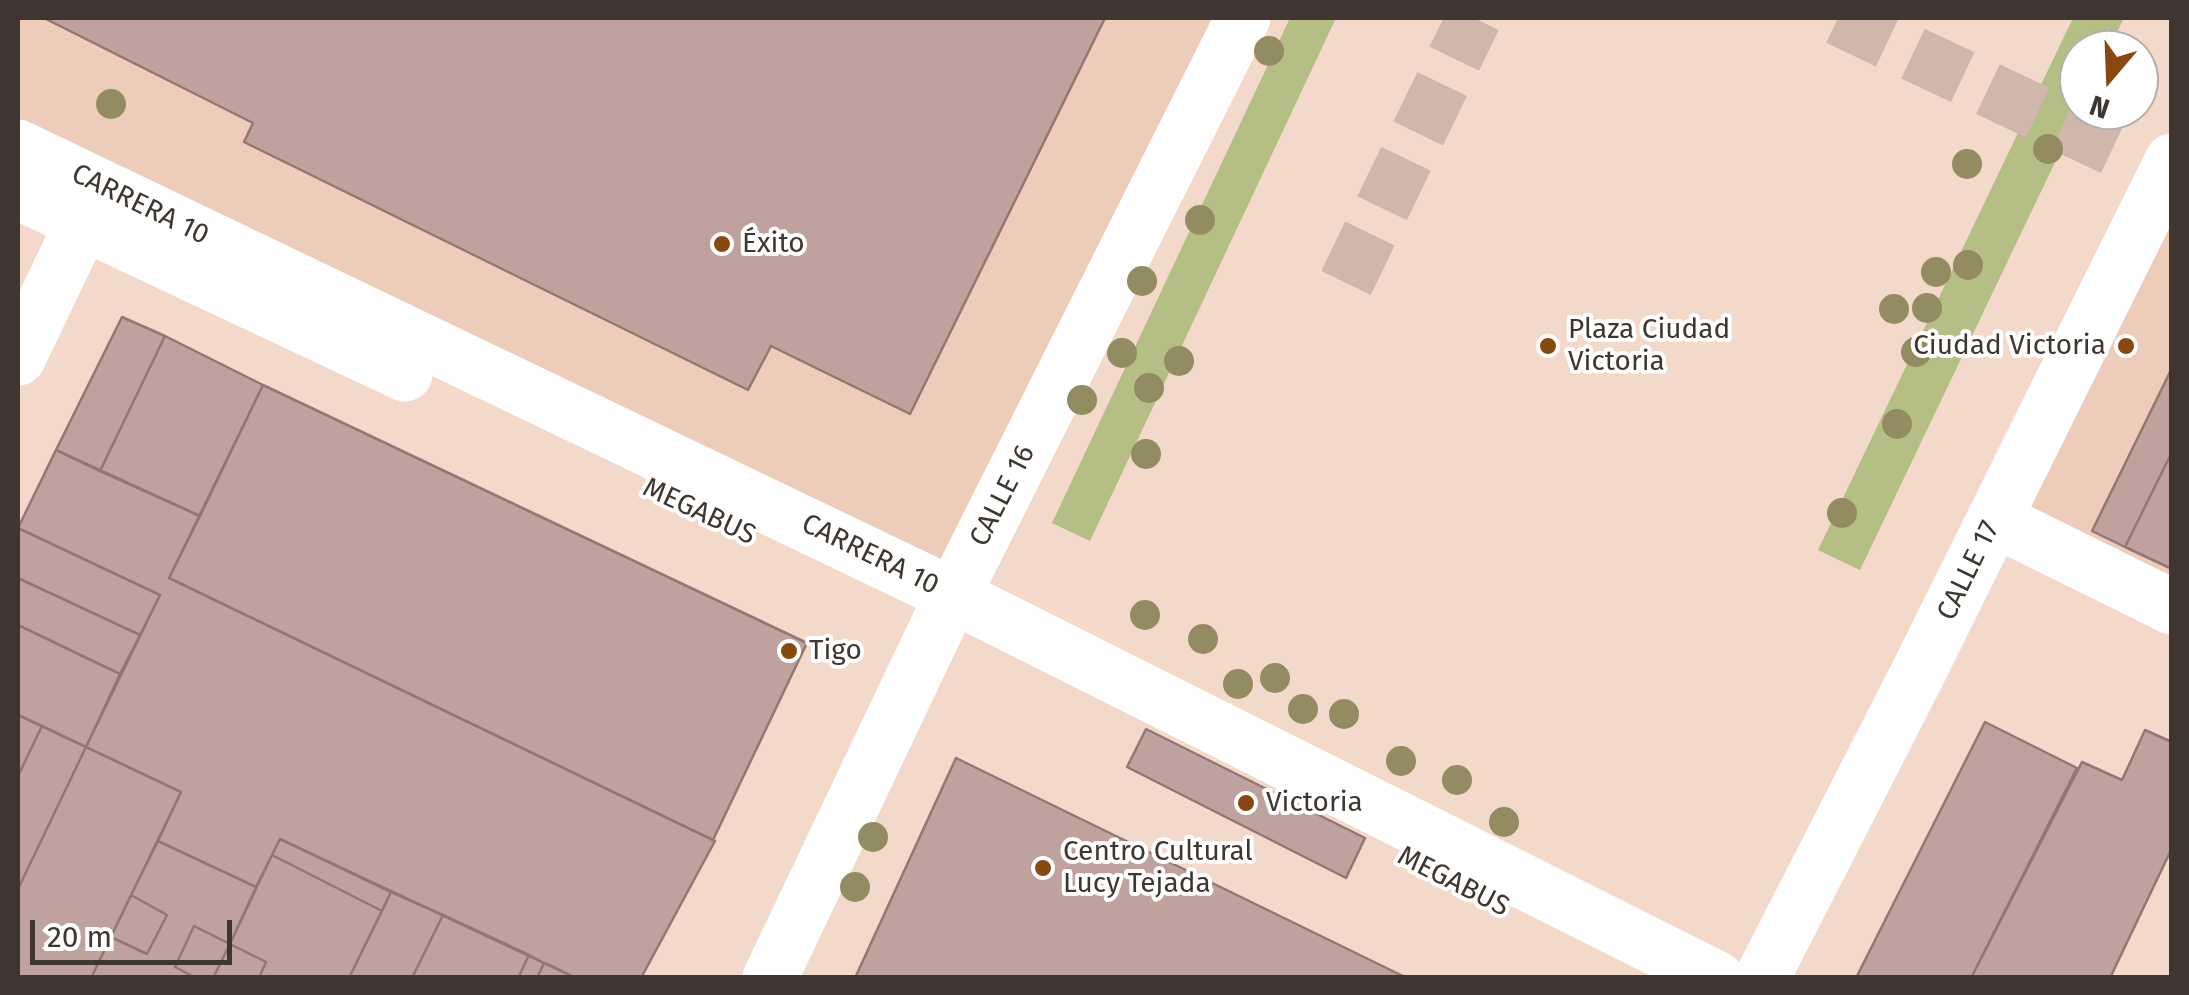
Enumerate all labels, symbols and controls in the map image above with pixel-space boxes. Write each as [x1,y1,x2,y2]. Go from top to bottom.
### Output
north arrow [2059,30,2159,130]
text: N [2086,88,2114,126]
street label: CARRERA 10 [66,157,214,253]
place label: Éxito [742,227,804,261]
marker: Éxito [711,233,733,255]
place label: Plaza Ciudad Victoria [1568,313,1730,379]
place label: Ciudad Victoria [1913,329,2106,363]
marker: Plaza Ciudad Victoria [1537,335,1559,357]
marker: Ciudad Victoria [2115,335,2137,357]
street label: CALLE 16 [963,440,1043,552]
street label: MEGABUS [637,471,761,553]
street label: CARRERA 10 [796,507,944,603]
street label: CALLE 17 [1931,516,2007,626]
place label: Tigo [809,634,862,668]
marker: Tigo [778,640,800,662]
place label: Victoria [1266,786,1363,820]
marker: Victoria [1235,792,1257,814]
place label: Centro Cultural Lucy Tejada [1063,835,1253,901]
street label: MEGABUS [1392,840,1514,924]
marker: Centro Cultural Lucy Tejada [1032,857,1054,879]
scale bar [35,900,238,962]
text: 20 m [47,919,112,955]

